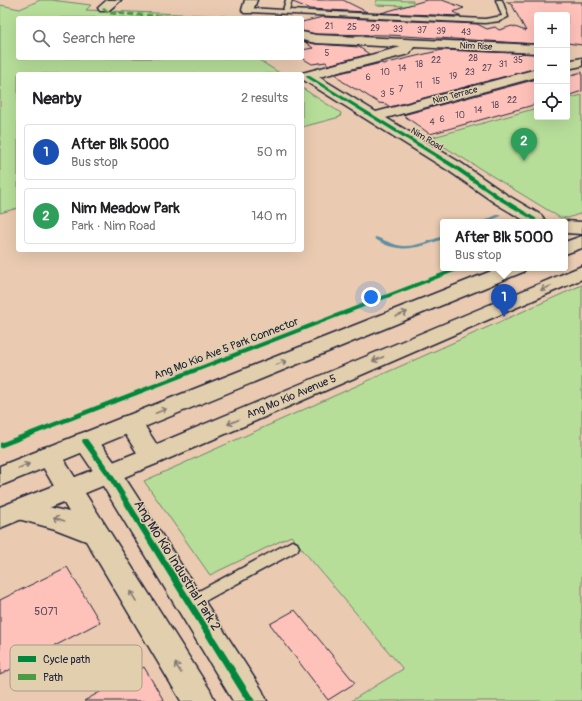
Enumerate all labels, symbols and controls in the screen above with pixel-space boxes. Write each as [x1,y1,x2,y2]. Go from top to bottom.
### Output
map controls [534,12,570,120]
button: + [534,12,570,48]
search box [16,16,304,60]
house number: 21 [325,21,333,32]
house number: 25 [347,22,357,33]
house number: 29 [370,23,380,34]
house number: 33 [393,24,403,35]
house number: 37 [417,25,427,36]
house number: 39 [436,26,446,37]
icon: search [30,27,52,49]
house number: 43 [461,27,471,38]
text: Search here [62,29,135,48]
street label: Nim Rise [459,40,493,53]
house number: 5 [325,48,330,59]
button: − [534,48,570,84]
house number: 28 [468,53,478,64]
house number: 22 [431,55,441,66]
house number: 35 [513,55,523,66]
house number: 18 [415,59,423,70]
house number: 31 [499,59,507,70]
house number: 14 [398,63,407,74]
house number: 27 [482,63,492,74]
house number: 10 [380,67,390,78]
house number: 23 [465,67,475,78]
house number: 19 [449,71,457,82]
house number: 6 [365,72,371,83]
house number: 15 [432,76,440,87]
house number: 11 [415,80,423,91]
house number: 7 [399,84,404,95]
street label: Nim Terrace [432,84,479,107]
button: locate [534,84,570,120]
house number: 5 [390,87,395,98]
text: Nearby [32,88,81,109]
house number: 3 [380,89,386,100]
text: 2 results [241,90,288,106]
house number: 22 [507,95,517,106]
house number: 18 [491,100,499,111]
house number: 14 [474,105,483,116]
house number: 10 [455,110,465,121]
house number: 6 [439,114,445,125]
house number: 4 [429,117,435,128]
street label: Nim Road [408,125,445,153]
pin: 2 [511,128,537,161]
text: After Blk 5000 [71,135,169,154]
text: 1 [43,144,49,160]
text: 50 m [257,144,287,160]
text: Bus stop [71,154,118,170]
text: Nim Meadow Park [71,199,180,218]
text: 2 [42,208,50,224]
text: 140 m [251,208,287,224]
text: Park · Nim Road [71,218,156,234]
popup [440,219,568,271]
text: After Blk 5000 [455,228,553,247]
text: Bus stop [455,247,502,263]
pin: 1 [491,284,517,317]
one-way arrow [541,284,553,292]
your location [361,287,381,307]
one-way arrow [395,310,407,317]
street label: Ang Mo Kio Ave 5 Park Connector [152,315,300,382]
one-way arrow [373,356,385,364]
one-way arrow [275,358,287,366]
street label: Ang Mo Kio Avenue 5 [244,372,338,421]
one-way arrow [154,407,166,415]
one-way arrow [227,418,239,426]
one-way arrow [18,461,30,469]
street label: Ang Mo Kio Industrial Park 2 [130,497,224,634]
one-way arrow [54,515,66,523]
one-way arrow [129,590,137,602]
house number: 5071 [34,605,58,618]
legend [10,645,142,691]
text: Cycle path [43,653,90,666]
one-way arrow [174,662,182,674]
text: Path [43,671,63,684]

